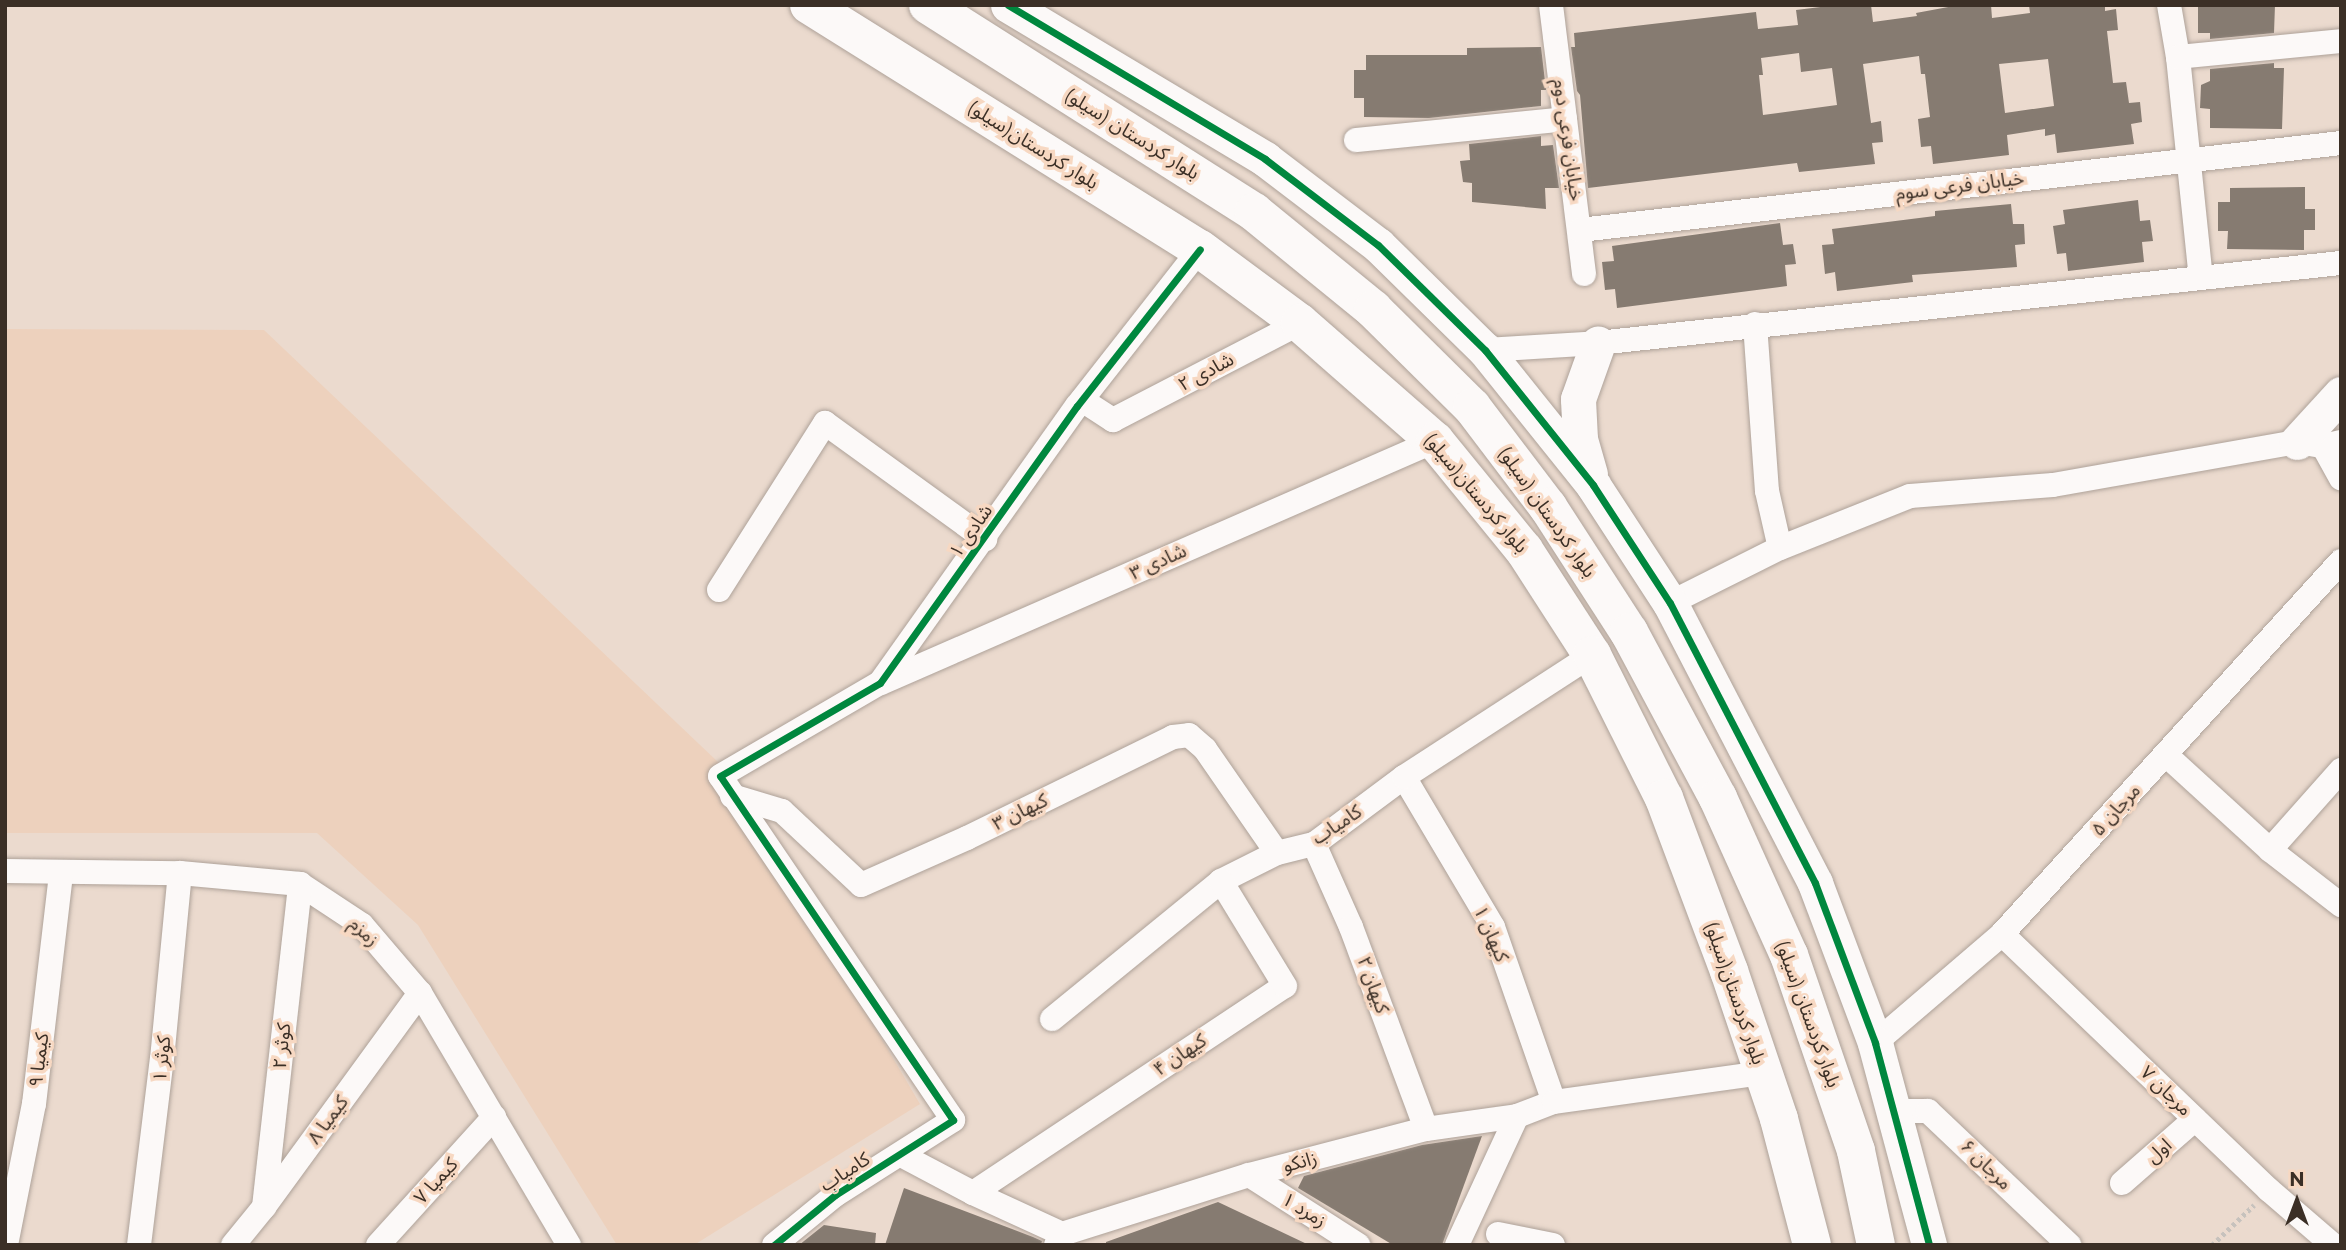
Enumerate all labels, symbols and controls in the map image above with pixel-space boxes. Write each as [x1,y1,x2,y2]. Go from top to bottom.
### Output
street label: خیابان فرعی دوم [1548,77,1588,203]
street label: بلوار کردستان (سیلو) [1060,83,1204,185]
street label: بلوار کردستان(سیلو) [963,96,1103,194]
street label: خیابان فرعی سوم [1894,167,2026,205]
street label: شادی ۲ [1174,348,1238,396]
street label: بلوار کردستان(سیلو) [1419,428,1533,558]
street label: بلوار کردستان (سیلو) [1493,442,1601,582]
street label: شادی ۱ [945,500,997,562]
street label: شادی ۳ [1126,539,1190,585]
street label: مرجان ۵ [2087,779,2145,841]
street label: کیهان ۳ [989,789,1051,835]
street label: کامیاب [1308,800,1366,850]
street label: کیهان ۱ [1469,902,1513,966]
street label: زمزم [345,913,383,951]
street label: بلوار کردستان(سیلو) [1700,918,1770,1068]
street label: بلوار کردستان (سیلو) [1771,937,1845,1091]
street label: کیهان ۲ [1352,953,1394,1017]
street label: کوثر ۲ [268,1022,296,1070]
street label: کیهان ۴ [1149,1029,1211,1081]
street label: کیمیا ۹ [24,1032,54,1088]
street label: کوثر ۱ [148,1035,176,1083]
street label: مرجان ۷ [2136,1061,2196,1121]
street label: کیمیا ۸ [303,1091,353,1149]
street label: اول [2142,1134,2176,1168]
street label: مرجان ۶ [1956,1135,2016,1195]
street label: زانکو [1280,1146,1320,1178]
street label: کامیاب [816,1148,874,1196]
street label: کیمیا ۷ [409,1153,463,1209]
north arrow [2262,1166,2332,1236]
text: N [2289,1168,2305,1191]
street label: زمرد ۱ [1278,1188,1330,1232]

